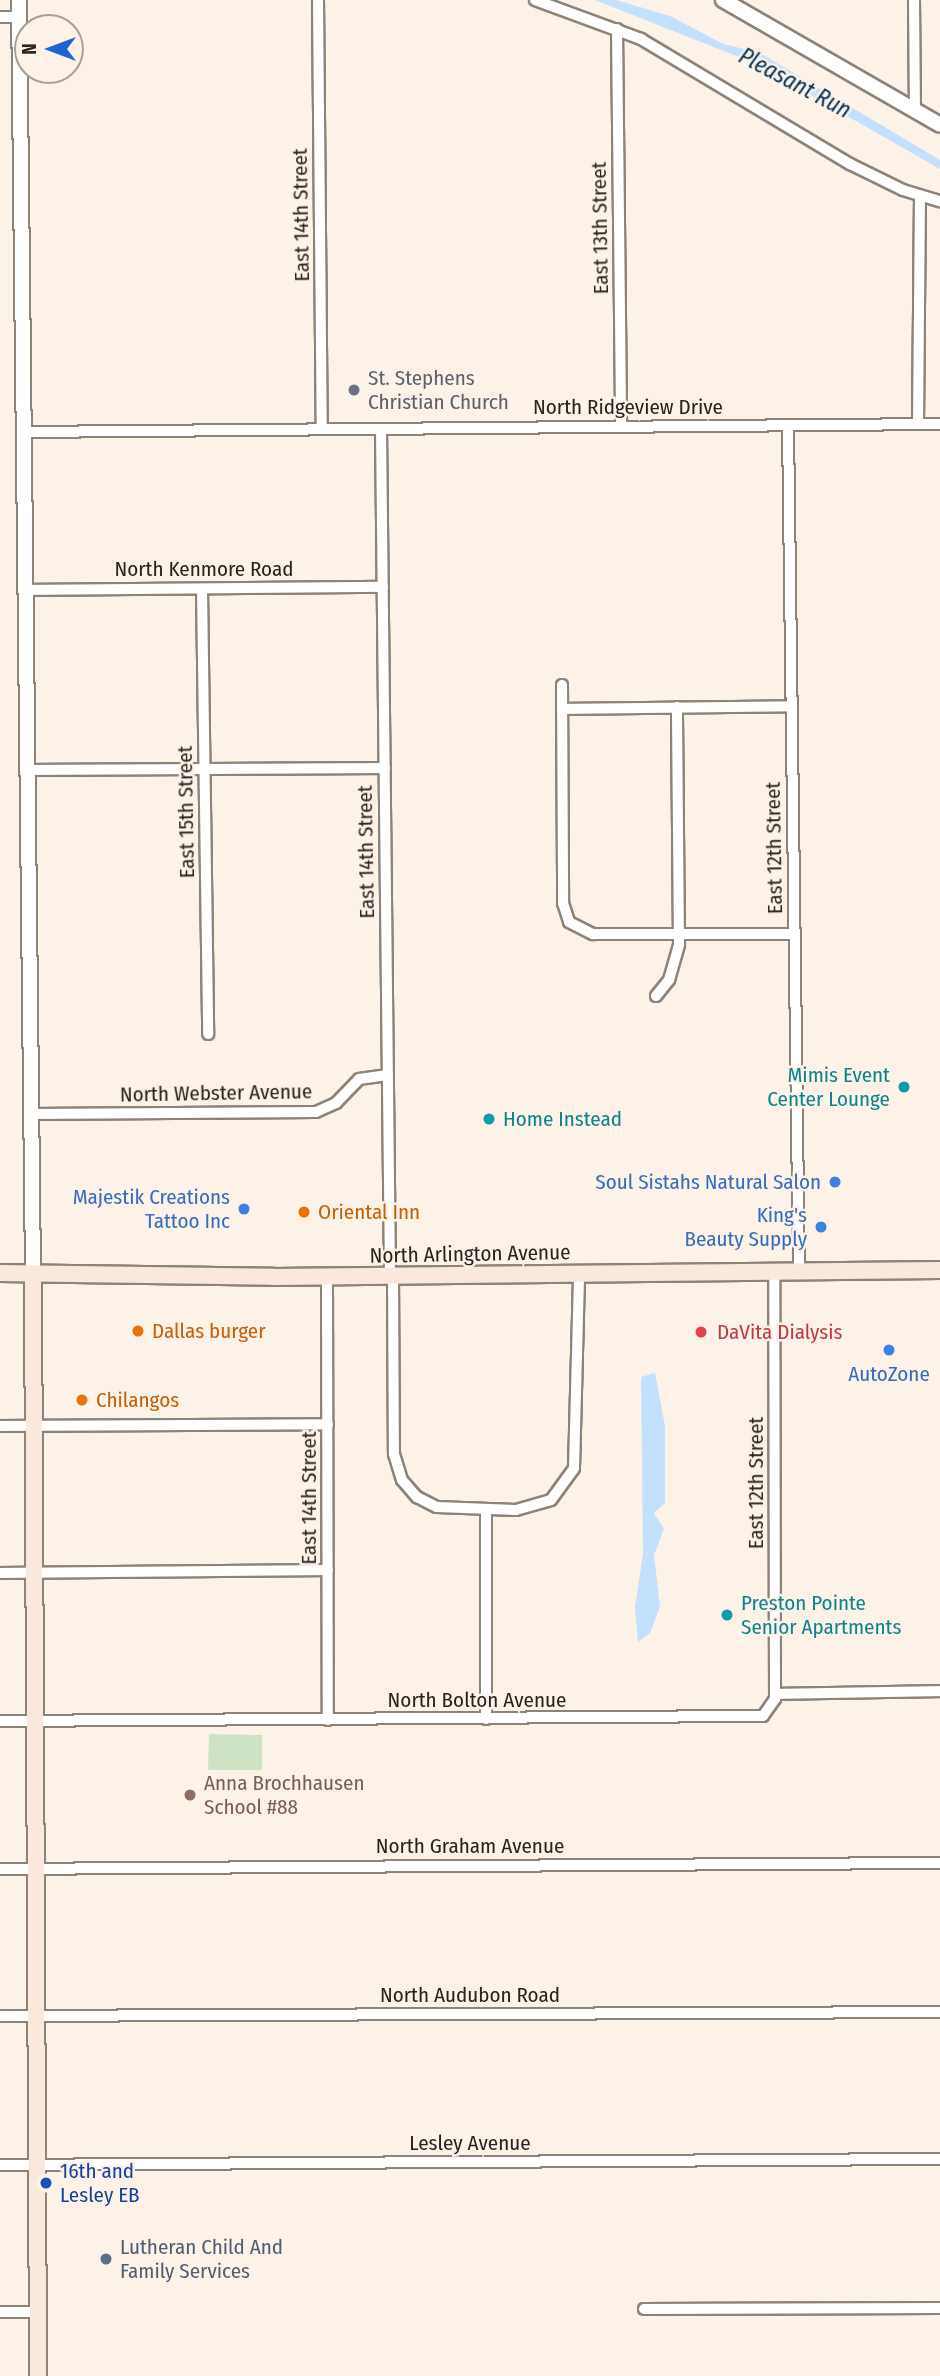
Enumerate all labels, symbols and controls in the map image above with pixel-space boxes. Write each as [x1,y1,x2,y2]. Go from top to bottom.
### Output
north arrow [14,14,84,84]
water label: Pleasant Run [734,42,856,124]
text: N [18,43,41,55]
street label: East 14th Street [287,148,315,282]
street label: East 13th Street [586,161,614,295]
place label: St. Stephens Christian Church [368,365,509,415]
marker: St. Stephens Christian Church [346,382,362,398]
street label: North Ridgeview Drive [533,394,723,420]
street label: North Kenmore Road [114,556,294,582]
street label: East 15th Street [172,745,200,879]
street label: East 12th Street [760,782,788,914]
street label: East 14th Street [352,785,380,919]
place label: Mimis Event Center Lounge [767,1062,890,1112]
street label: North Webster Avenue [120,1079,312,1107]
marker: Mimis Event Center Lounge [896,1079,912,1095]
place label: Home Instead [503,1106,622,1132]
marker: Home Instead [481,1111,497,1127]
place label: Soul Sistahs Natural Salon [595,1169,821,1195]
marker: Soul Sistahs Natural Salon [827,1174,843,1190]
place label: Majestik Creations Tattoo Inc [73,1184,230,1234]
place label: Oriental Inn [318,1199,420,1225]
marker: Majestik Creations Tattoo Inc [236,1201,252,1217]
place label: King's Beauty Supply [685,1202,807,1252]
marker: Oriental Inn [296,1204,312,1220]
marker: King's Beauty Supply [813,1219,829,1235]
street label: North Arlington Avenue [369,1240,571,1268]
place label: Dallas burger [152,1318,266,1344]
place label: DaVita Dialysis [717,1319,843,1345]
marker: DaVita Dialysis [691,1322,711,1342]
marker: Dallas burger [130,1323,146,1339]
marker: AutoZone [881,1342,897,1358]
place label: AutoZone [848,1361,930,1387]
place label: Chilangos [96,1387,179,1413]
marker: Chilangos [74,1392,90,1408]
street label: East 12th Street [743,1417,769,1549]
street label: East 14th Street [296,1431,322,1565]
place label: Preston Pointe Senior Apartments [741,1590,901,1640]
marker: Preston Pointe Senior Apartments [719,1607,735,1623]
street label: North Bolton Avenue [388,1687,566,1713]
place label: Anna Brochhausen School #88 [204,1770,364,1820]
marker: Anna Brochhausen School #88 [182,1787,198,1803]
street label: North Graham Avenue [376,1833,564,1859]
street label: North Audubon Road [380,1982,560,2008]
street label: Lesley Avenue [409,2130,531,2156]
place label: 16th and Lesley EB [60,2158,140,2208]
marker: 16th and Lesley EB [38,2175,54,2191]
place label: Lutheran Child And Family Services [120,2234,283,2284]
marker: Lutheran Child And Family Services [98,2251,114,2267]

